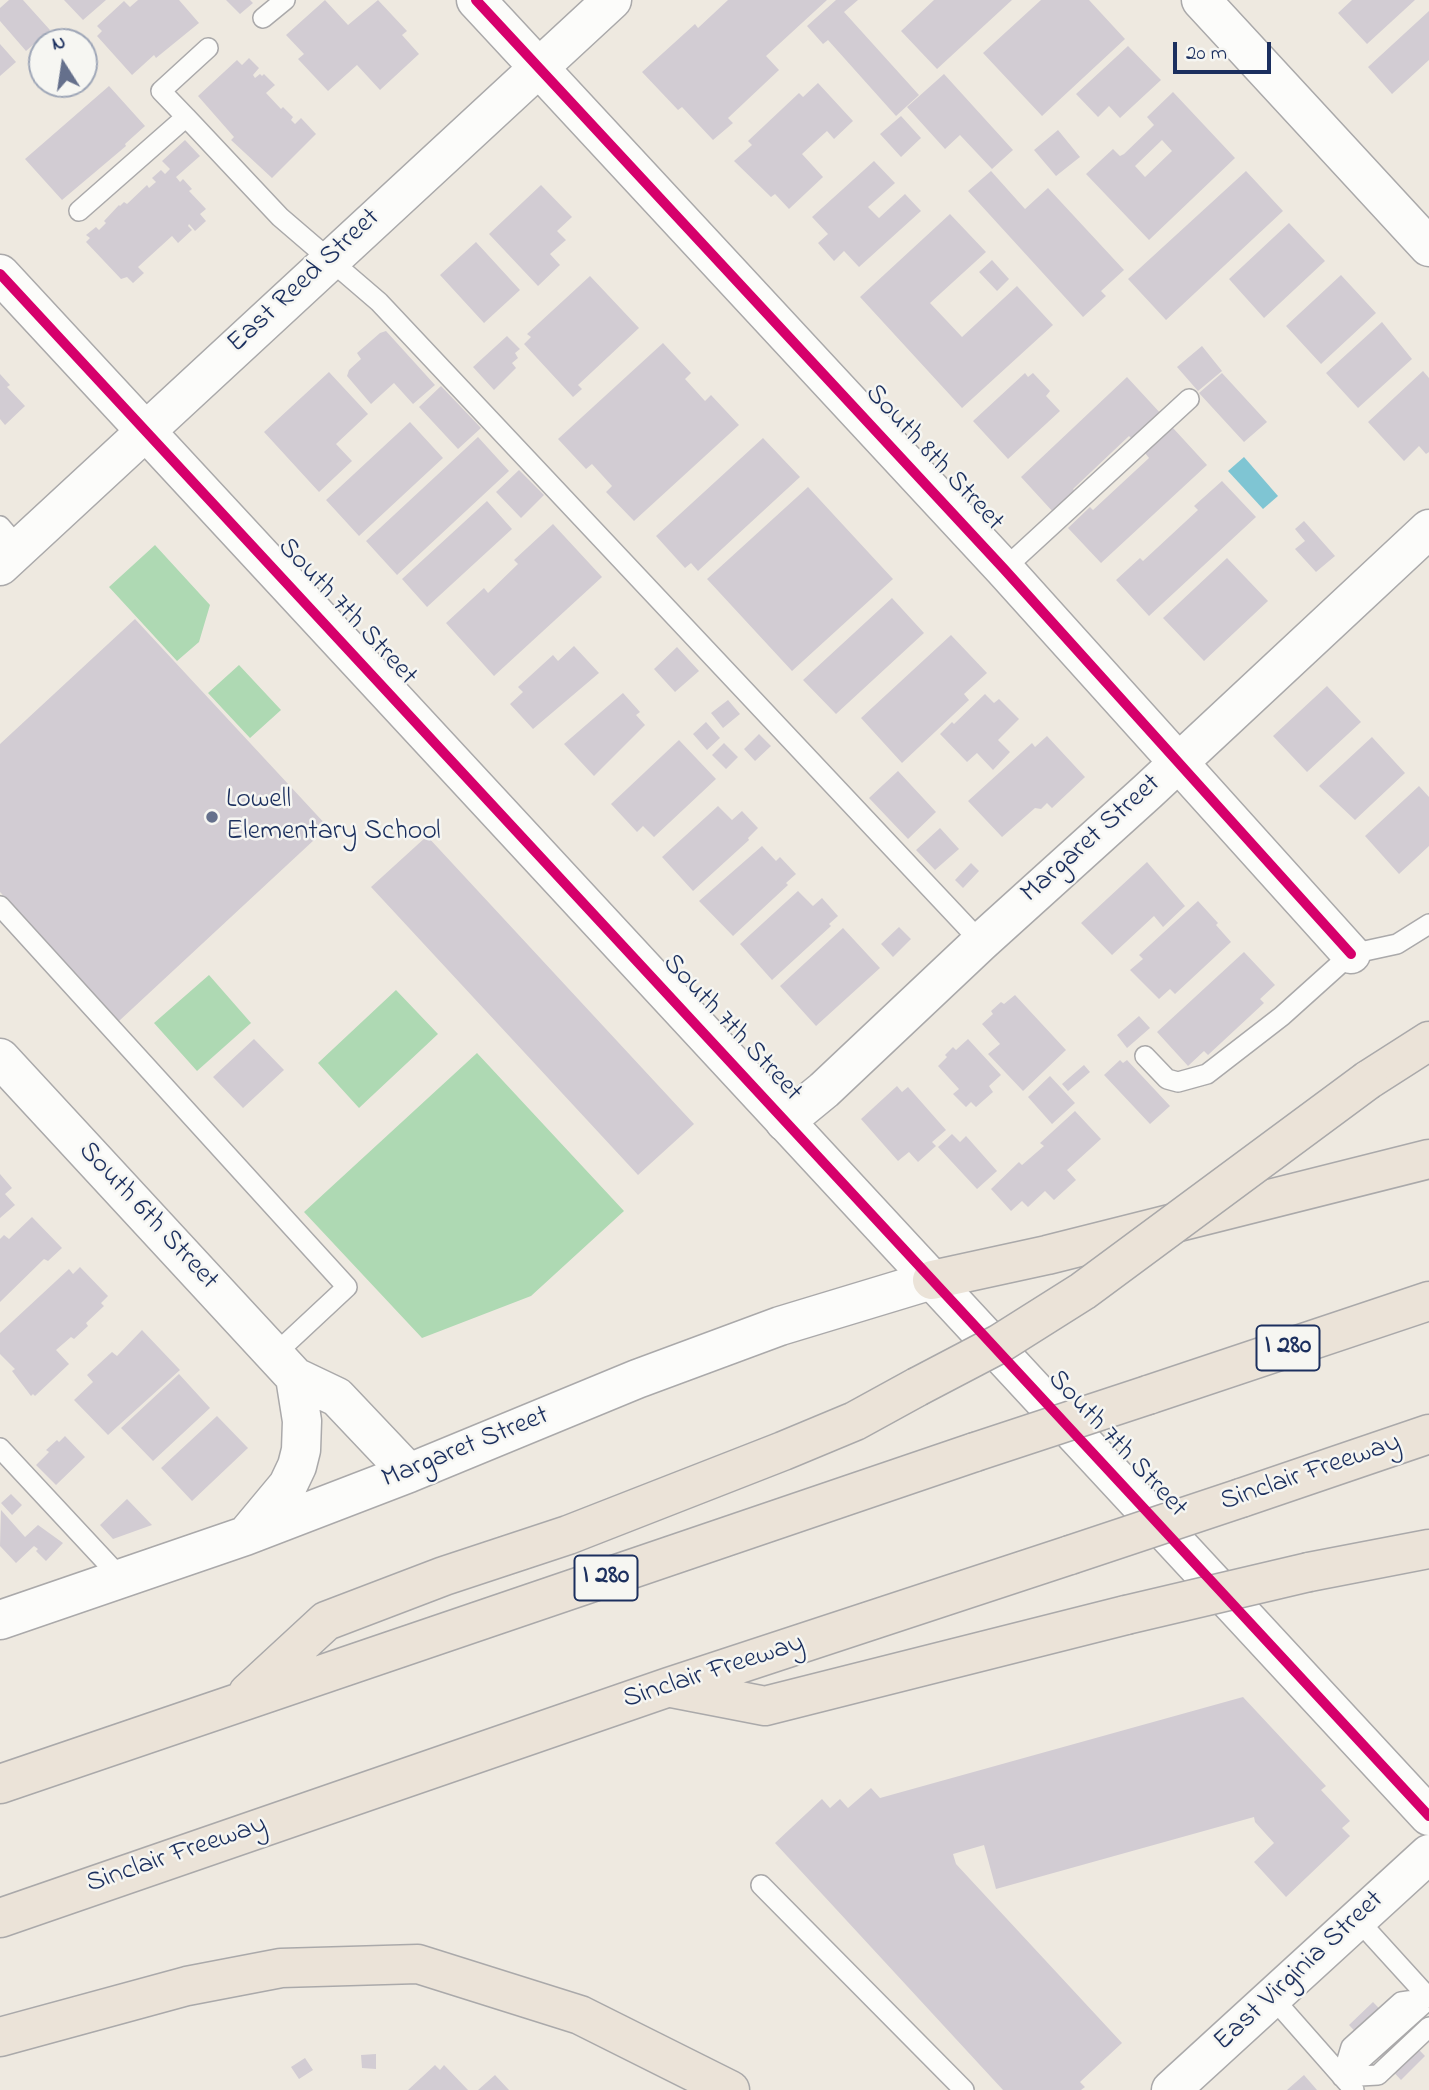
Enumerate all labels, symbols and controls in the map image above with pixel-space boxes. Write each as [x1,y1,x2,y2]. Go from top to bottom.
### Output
north arrow [28,28,98,98]
scale bar [1177,28,1275,72]
text: N [50,29,68,58]
text: 20 m [1186,39,1227,69]
street label: East Reed Street [222,203,388,361]
street label: South 8th Street [856,378,1010,540]
street label: South 7th Street [269,532,423,694]
street label: Margaret Street [1015,768,1169,912]
place label: Lowell Elementary School [226,784,441,850]
marker: Lowell Elementary School [204,809,220,825]
street label: South 7th Street [654,948,808,1110]
street label: South 6th Street [70,1136,224,1298]
road number: I 280 [1256,1326,1320,1371]
street label: South 7th Street [1039,1364,1193,1526]
street label: Margaret Street [378,1400,554,1498]
street label: Sinclair Freeway [1216,1427,1406,1521]
road number: I 280 [574,1555,638,1600]
street label: Sinclair Freeway [619,1628,809,1718]
street label: Sinclair Freeway [82,1809,272,1903]
street label: East Virginia Street [1208,1885,1392,2059]

